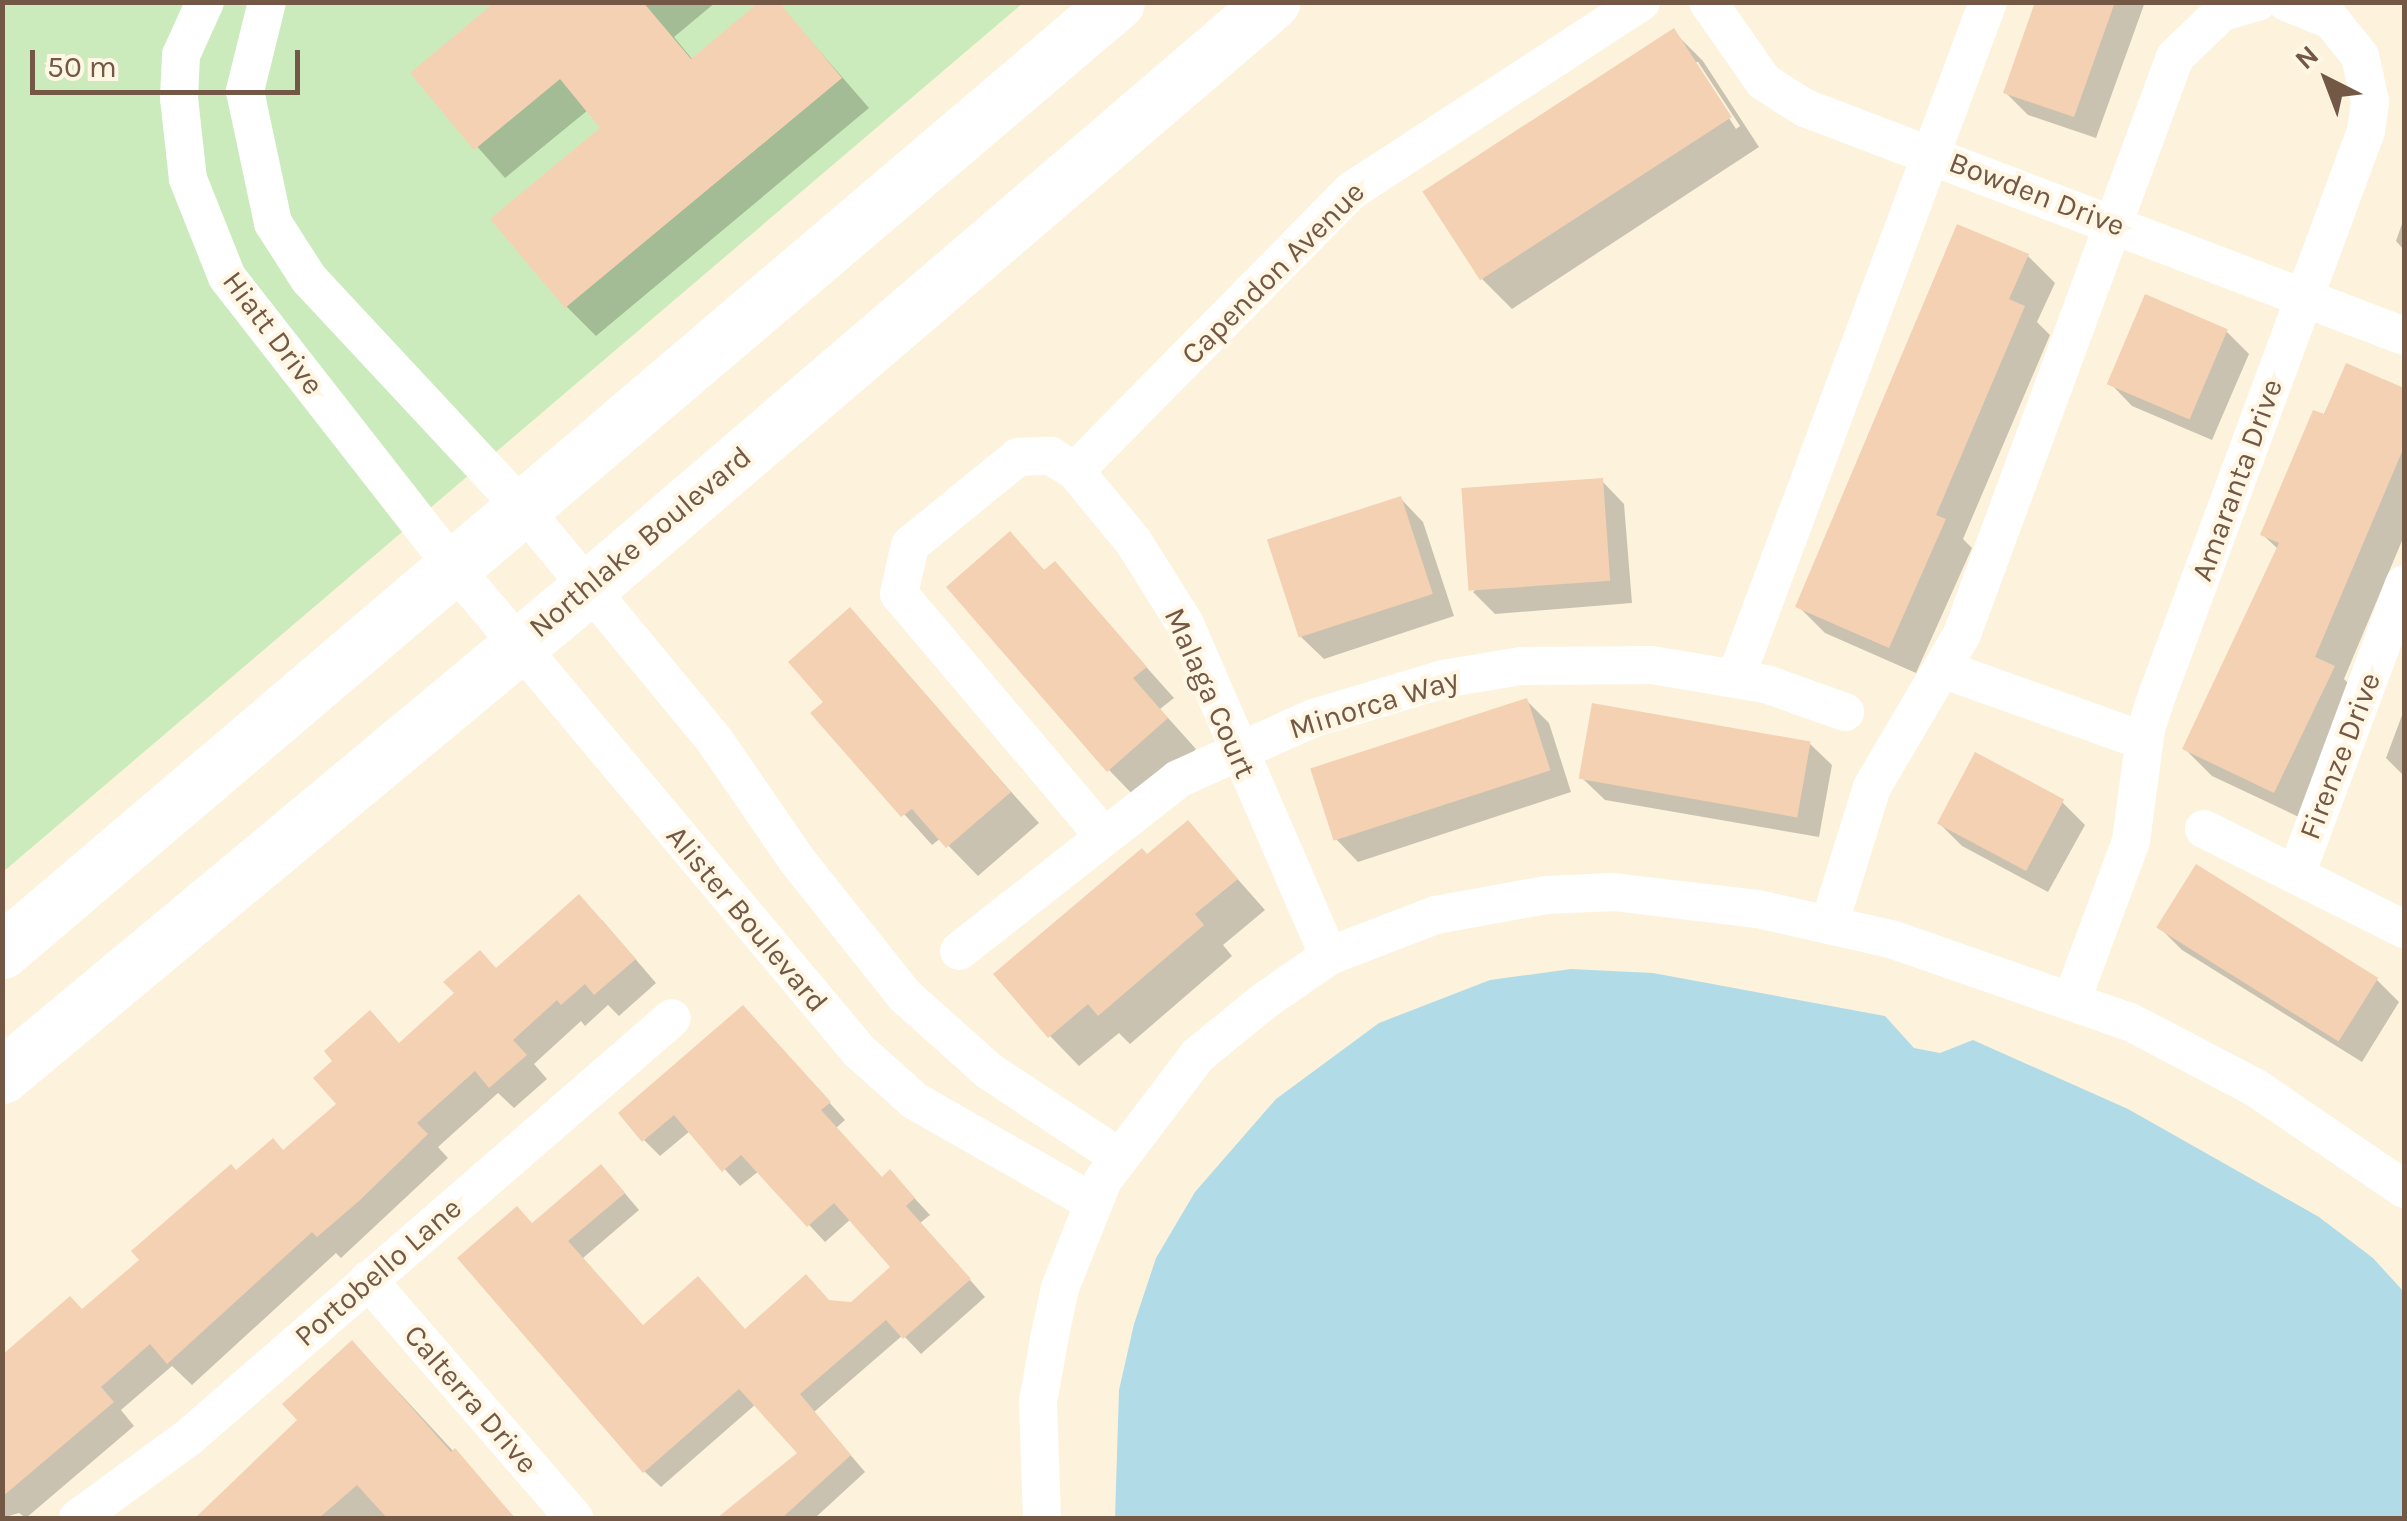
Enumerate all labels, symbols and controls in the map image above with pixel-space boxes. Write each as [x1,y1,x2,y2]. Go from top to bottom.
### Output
scale bar [35,30,305,92]
north arrow [2277,30,2377,130]
text: N [2288,38,2325,76]
text: 50 m [47,49,117,85]
street label: Bowden Drive [1944,144,2130,244]
street label: Capendon Avenue [1174,174,1372,372]
street label: Hiatt Drive [215,264,331,402]
street label: Amaranta Drive [2184,374,2290,586]
street label: Northlake Boulevard [522,439,758,645]
street label: Malaga Court [1156,602,1264,784]
street label: Minorca Way [1285,661,1463,747]
street label: Firenze Drive [2292,667,2388,845]
street label: Alister Boulevard [659,818,835,1020]
street label: Portobello Lane [287,1190,469,1354]
street label: Calterra Drive [397,1317,545,1481]

